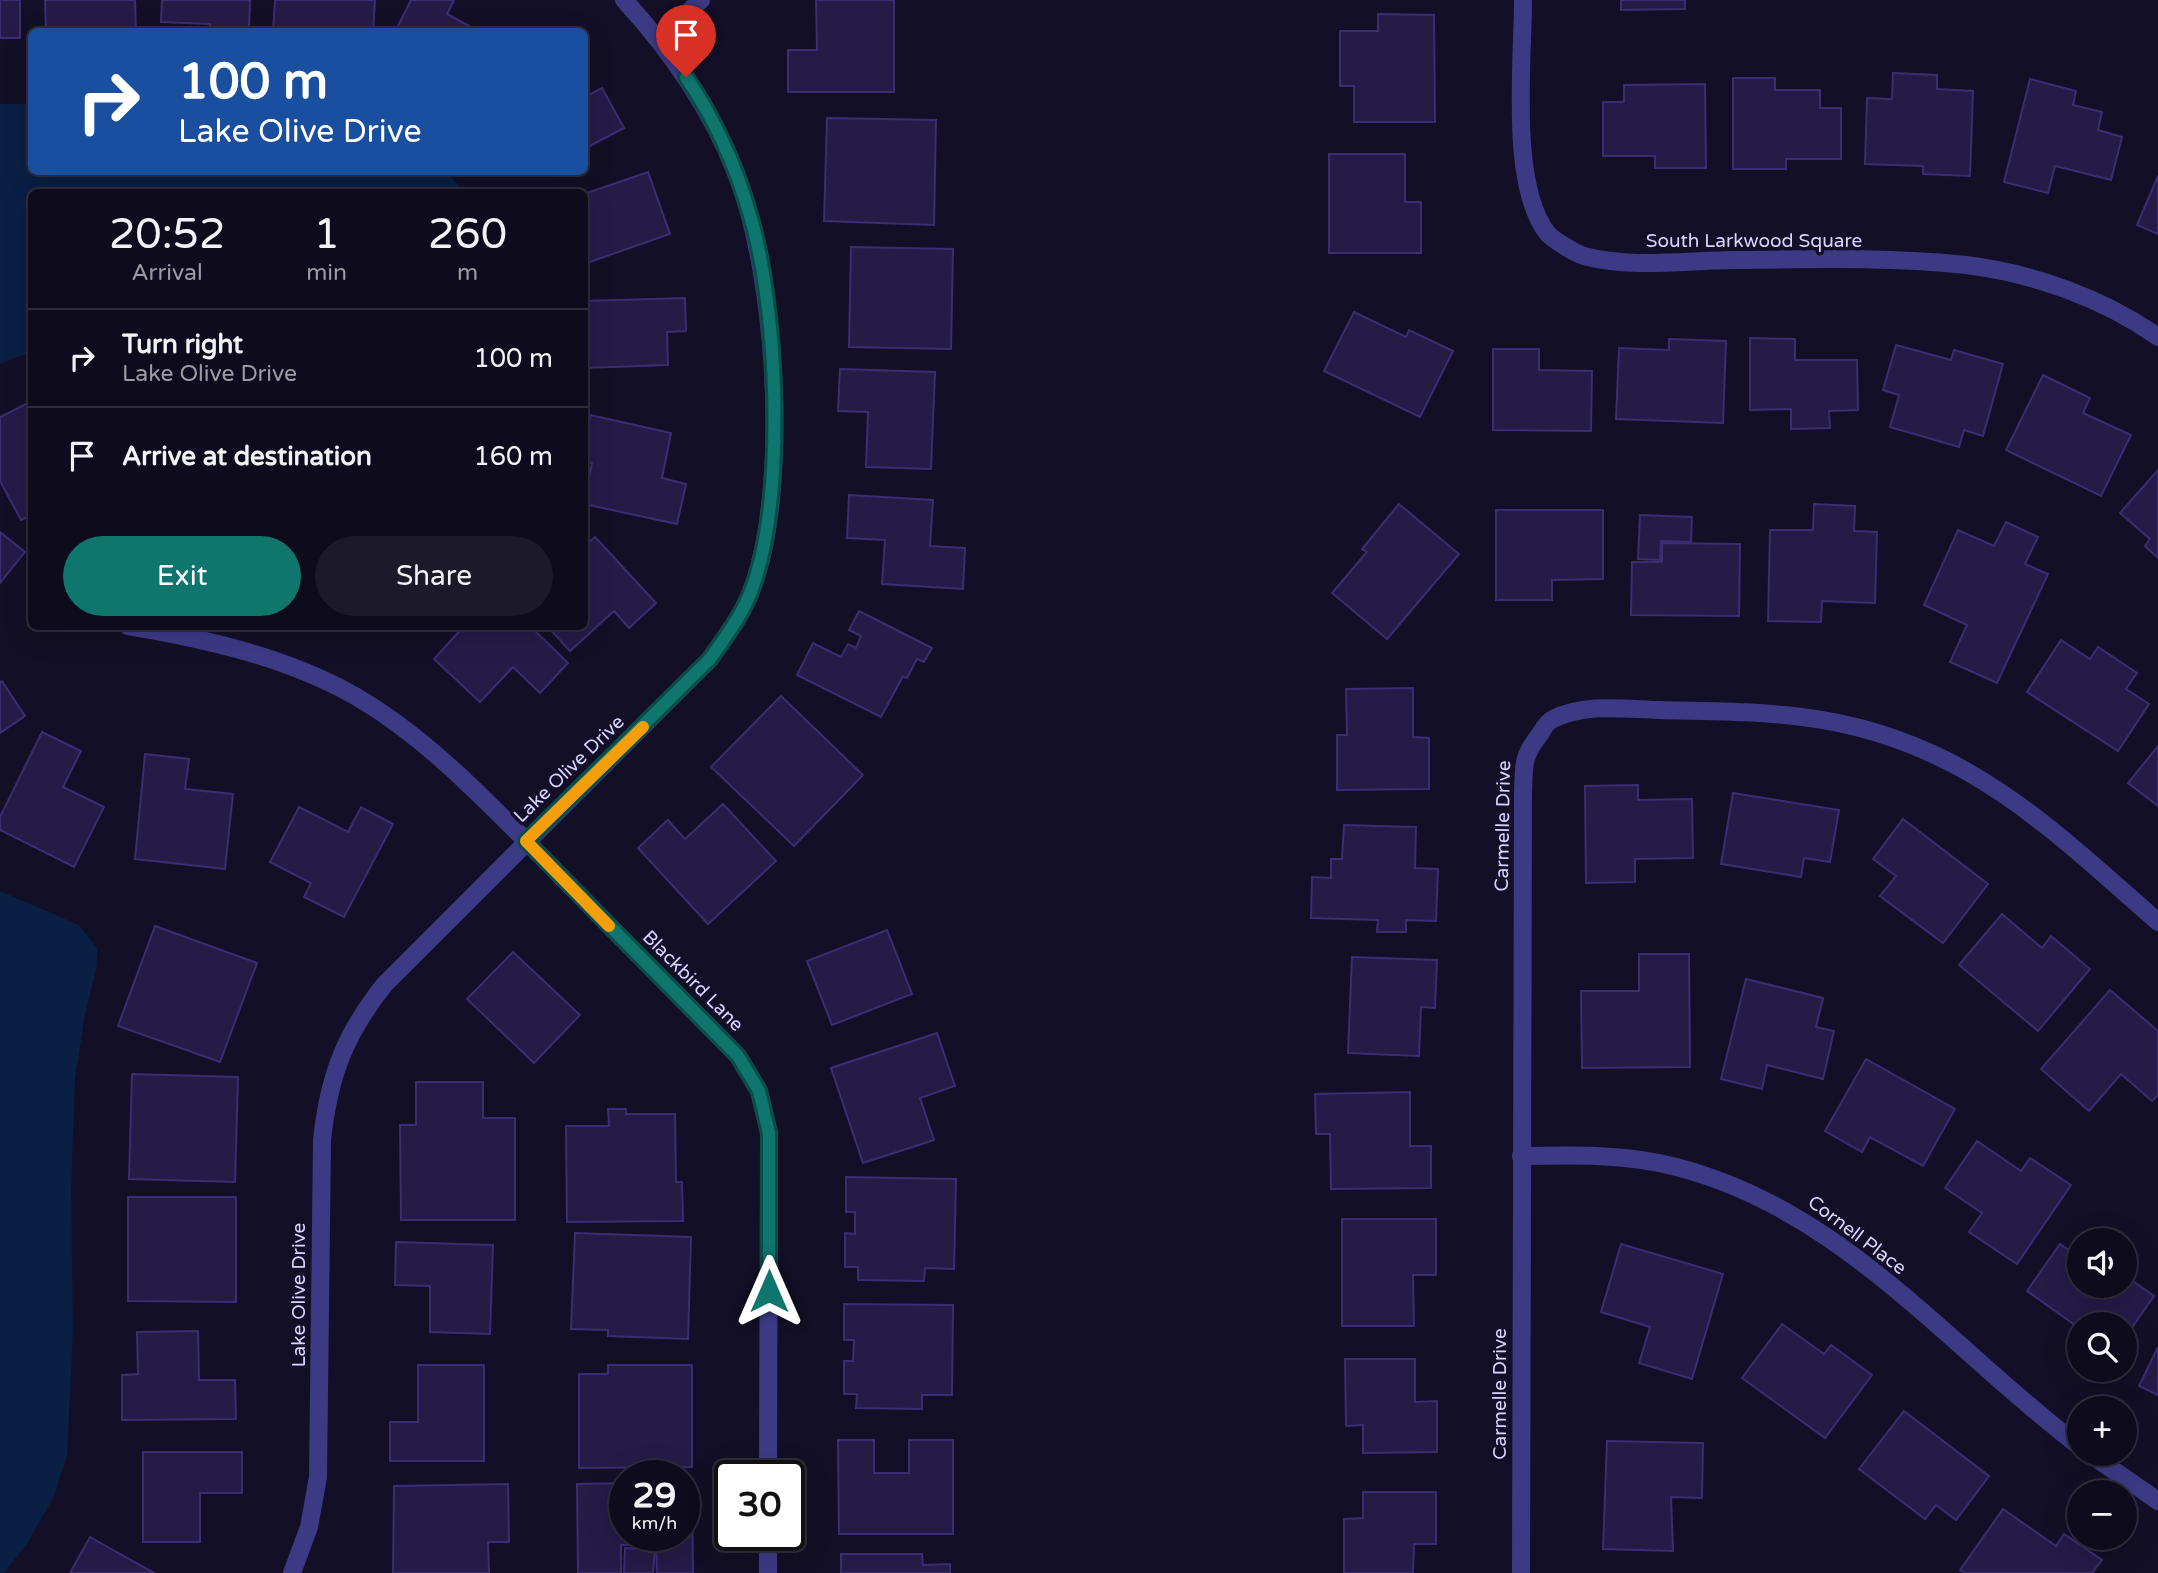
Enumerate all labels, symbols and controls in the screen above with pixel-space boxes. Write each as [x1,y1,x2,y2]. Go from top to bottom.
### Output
pin [656,5,716,77]
icon: arrive [667,16,705,54]
text: 100 m [178,53,328,112]
icon: right [63,56,154,147]
text: Lake Olive Drive [178,113,422,151]
text: 20:52 [109,209,225,260]
text: 1 [313,209,340,260]
text: 260 [428,209,507,260]
street label: South Larkwood Square [1646,230,1862,252]
text: Arrival [132,259,203,287]
text: min [306,259,347,287]
text: m [457,259,478,287]
text: Turn right [122,329,243,360]
icon: right [63,339,101,377]
text: 100 m [473,343,553,374]
text: Lake Olive Drive [122,360,297,388]
icon: arrive [63,437,101,475]
text: Arrive at destination [122,441,372,472]
text: 160 m [473,441,553,472]
button: Exit [63,536,301,616]
button: Share [315,536,553,616]
street label: Lake Olive Drive [509,711,629,827]
street label: Carmelle Drive [1491,760,1515,892]
street label: Blackbird Lane [638,926,748,1036]
street label: Cornell Place [1804,1191,1910,1279]
street label: Lake Olive Drive [288,1223,310,1367]
map controls [2067,1228,2137,1550]
button: sound [2067,1228,2137,1298]
position arrow [732,1254,806,1328]
button: search [2067,1312,2137,1382]
street label: Carmelle Drive [1489,1328,1511,1460]
button: + [2067,1396,2137,1466]
speed limit sign: 30 [714,1460,805,1551]
text: 29 [633,1475,676,1517]
button: − [2067,1480,2137,1550]
text: km/h [632,1512,677,1534]

